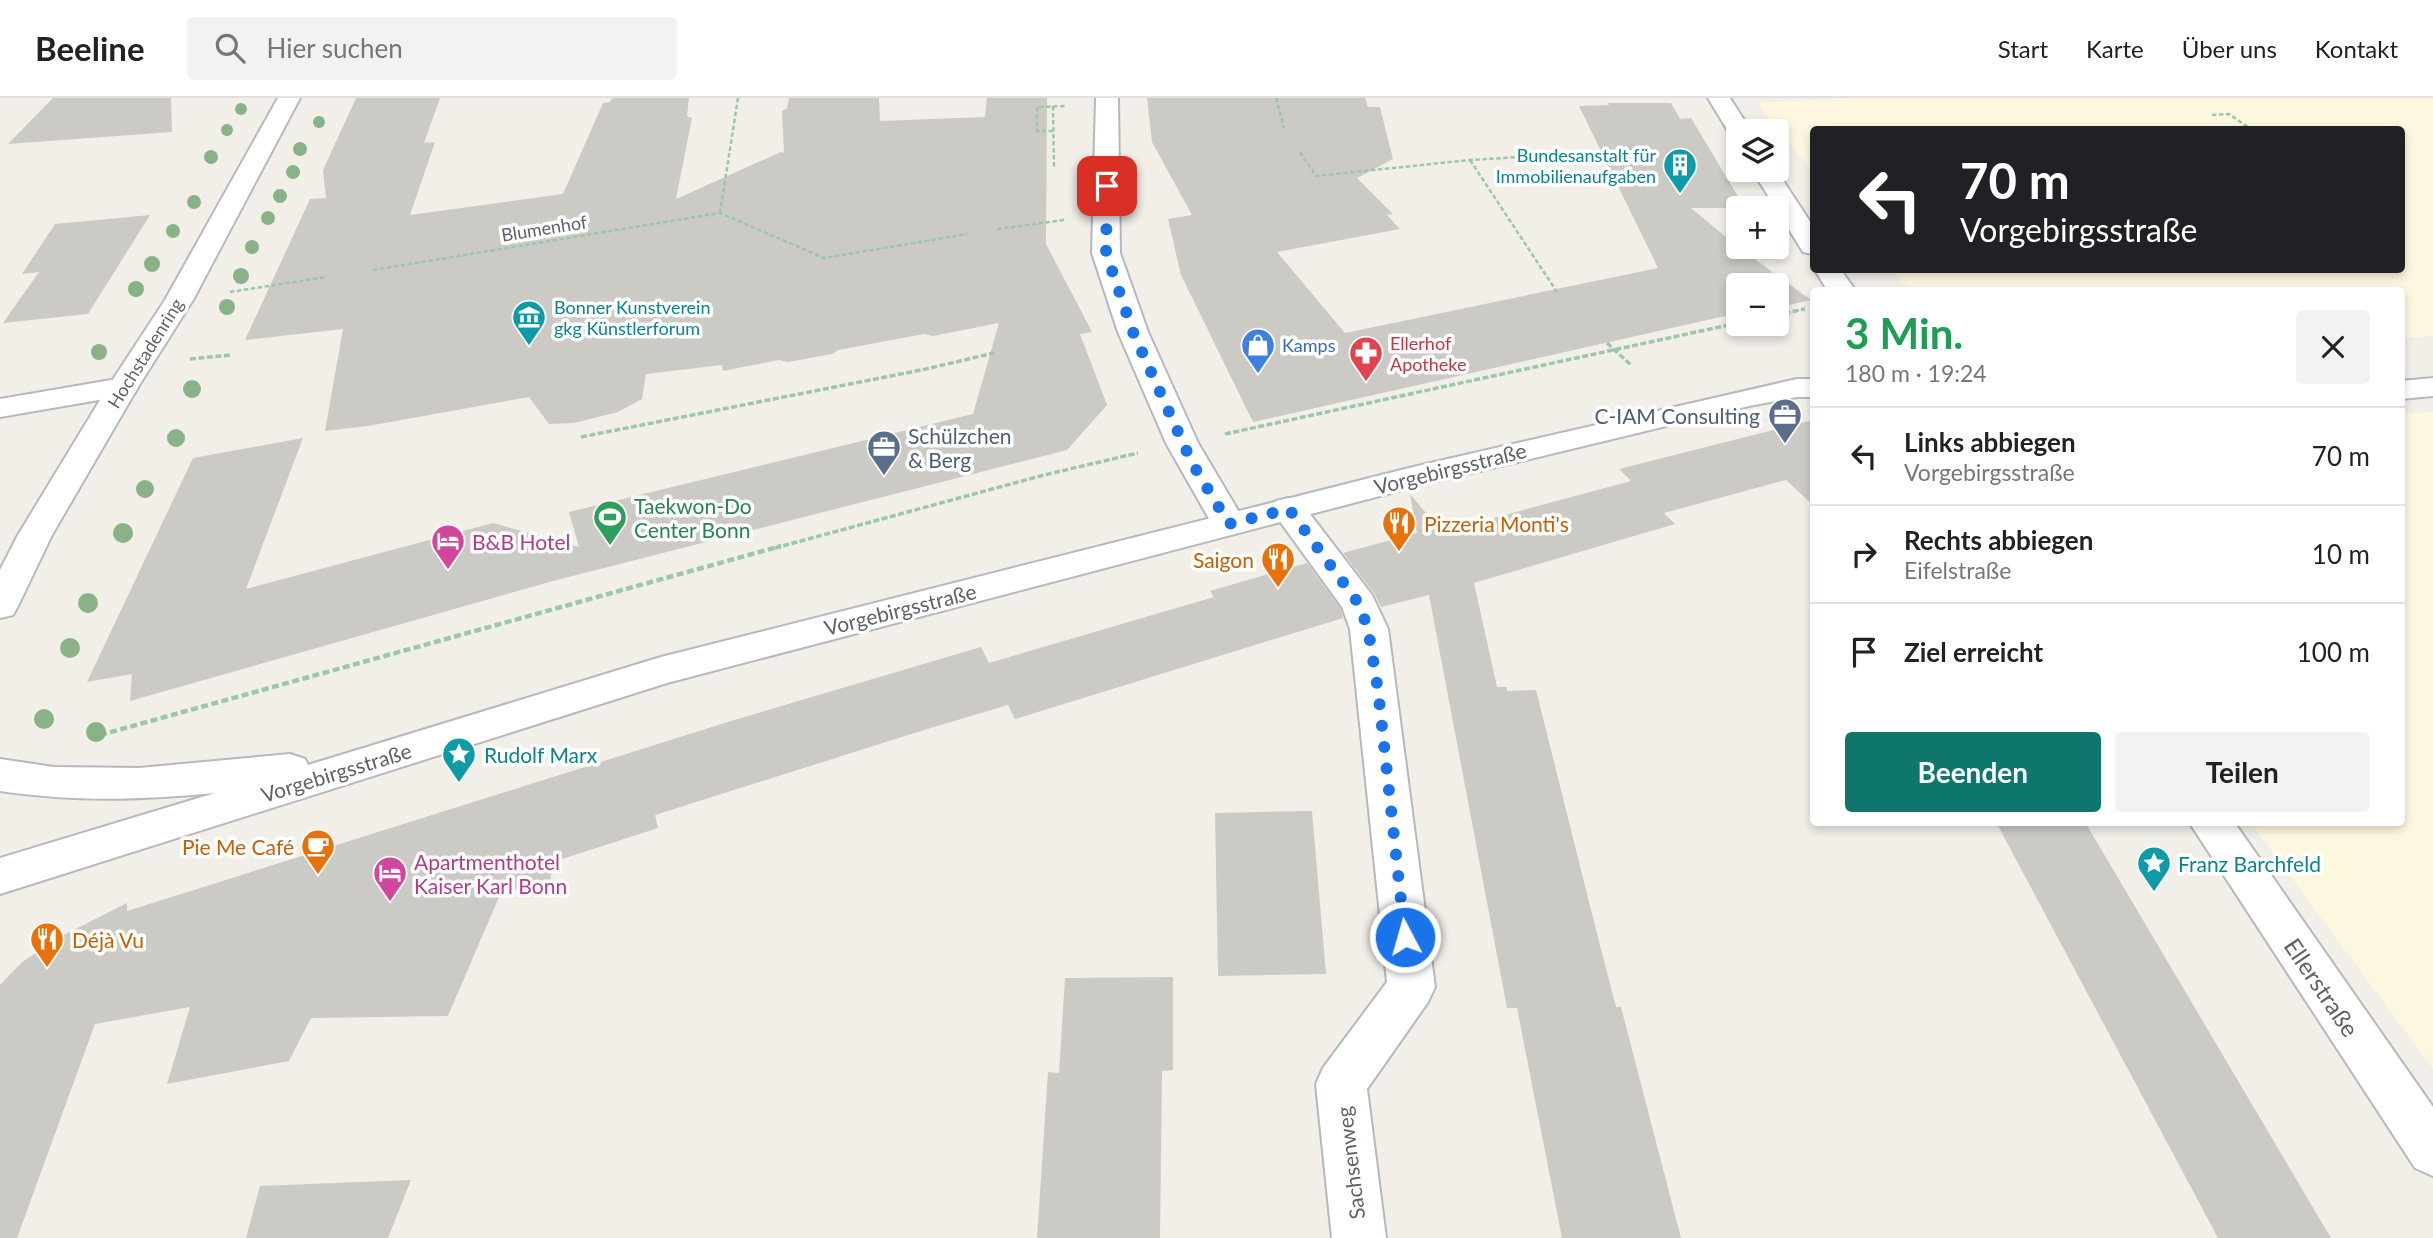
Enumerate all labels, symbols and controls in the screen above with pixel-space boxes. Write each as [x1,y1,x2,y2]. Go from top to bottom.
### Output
search box [187,17,677,80]
text: Beeline [35,28,145,68]
icon: search [211,29,249,67]
text: Hier suchen [267,32,403,64]
text: Start [1998,34,2048,63]
text: Karte [2086,34,2144,63]
text: Über uns [2182,34,2277,63]
text: Kontakt [2315,34,2398,63]
map controls [1726,119,1789,336]
button: layers [1726,119,1789,182]
place label: Bundesanstalt für Immobilienaufgaben [1496,144,1656,187]
building icon: Bundesanstalt für Immobilienaufgaben [1661,146,1699,195]
text: 70 m [1960,151,2070,209]
icon: left [1845,154,1936,245]
pin [1077,156,1137,216]
icon: arrive [1088,167,1126,205]
button: + [1726,196,1789,259]
street label: Blumenhof [500,210,589,246]
text: Vorgebirgsstraße [1960,210,2197,249]
button: − [1726,273,1789,336]
street label: Hochstadenring [102,294,188,412]
place label: Bonner Kunstverein gkg Künstlerforum [554,296,710,339]
museum icon: Bonner Kunstverein gkg Künstlerforum [510,298,548,347]
text: 3 Min. [1845,308,1963,358]
button: close [2296,310,2370,384]
shop icon: Kamps [1239,326,1277,375]
place label: Ellerhof Apotheke [1390,332,1466,375]
place label: Kamps [1282,334,1336,356]
pharmacy icon: Ellerhof Apotheke [1347,334,1385,383]
text: 180 m · 19:24 [1845,359,1987,387]
office icon: C-IAM Consulting [1766,396,1804,445]
place label: C-IAM Consulting [1594,403,1760,428]
place label: Schülzchen & Berg [908,423,1012,472]
text: Links abbiegen [1904,426,2076,458]
office icon: Schülzchen & Berg [865,428,903,477]
street label: Vorgebirgsstraße [1371,437,1529,499]
icon: left [1845,437,1883,475]
text: 70 m [2312,440,2370,472]
text: Vorgebirgsstraße [1904,458,2075,486]
place label: Taekwon-Do Center Bonn [634,493,752,542]
sports icon: Taekwon-Do Center Bonn [591,498,629,547]
restaurant icon: Pizzeria Monti's [1380,504,1418,553]
place label: Pizzeria Monti's [1424,511,1569,536]
hotel icon: B&B Hotel [429,522,467,571]
text: Rechts abbiegen [1904,524,2093,556]
place label: B&B Hotel [472,529,570,554]
icon: right [1845,535,1883,573]
text: 10 m [2312,538,2370,570]
restaurant icon: Saigon [1259,540,1297,589]
place label: Saigon [1193,547,1254,572]
text: Eifelstraße [1904,556,2011,584]
street label: Vorgebirgsstraße [821,578,979,640]
icon: arrive [1845,633,1883,671]
text: Ziel erreicht [1904,636,2043,668]
text: 100 m [2297,636,2370,668]
button: Beenden [1845,732,2101,812]
button: Teilen [2115,732,2370,812]
place icon: Rudolf Marx [440,735,478,784]
street label: Vorgebirgsstraße [258,737,414,807]
place label: Rudolf Marx [484,742,598,767]
cafe icon: Pie Me Café [299,827,337,876]
place label: Pie Me Café [182,834,294,859]
place icon: Franz Barchfeld [2135,844,2173,893]
place label: Apartmenthotel Kaiser Karl Bonn [414,849,567,898]
place label: Franz Barchfeld [2178,851,2321,876]
hotel icon: Apartmenthotel Kaiser Karl Bonn [371,854,409,903]
position arrow [1368,900,1442,974]
restaurant icon: Déjà Vu [28,920,66,969]
place label: Déjà Vu [72,927,144,952]
street label: Ellerstraße [2279,932,2365,1042]
street label: Sachsenweg [1331,1105,1369,1221]

